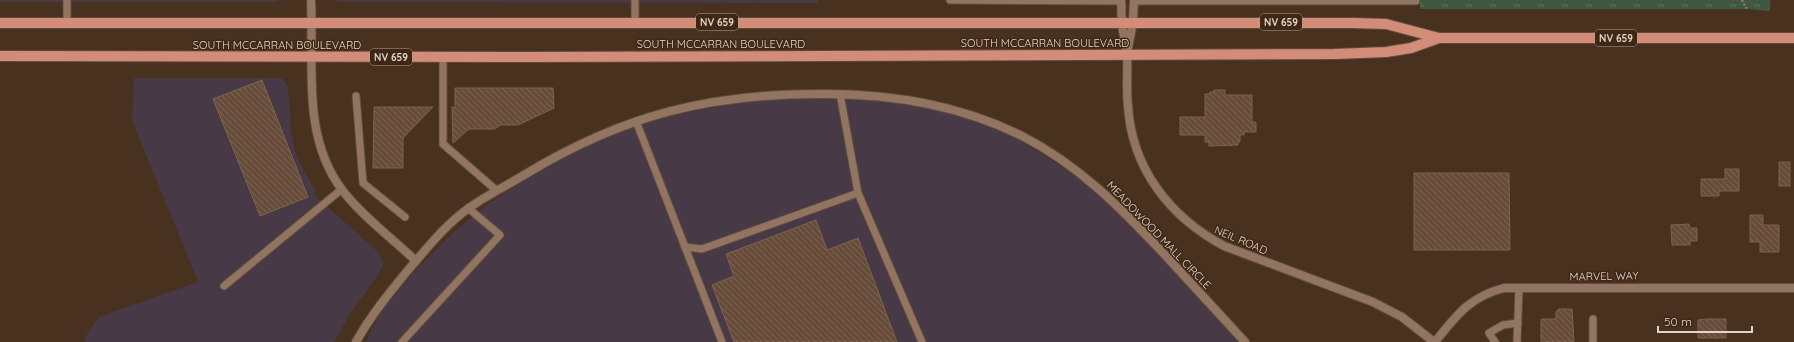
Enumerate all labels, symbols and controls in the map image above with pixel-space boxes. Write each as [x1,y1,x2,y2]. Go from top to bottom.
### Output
road number: NV 659 [696,14,738,30]
road number: NV 659 [1260,14,1302,30]
road number: NV 659 [1595,30,1637,46]
street label: SOUTH MCCARRAN BOULEVARD [961,36,1129,50]
street label: SOUTH MCCARRAN BOULEVARD [637,37,805,51]
street label: SOUTH MCCARRAN BOULEVARD [193,38,361,52]
road number: NV 659 [370,49,412,65]
street label: MEADOWOOD MALL CIRCLE [1104,178,1214,292]
street label: NEIL ROAD [1212,223,1270,258]
street label: MARVEL WAY [1569,268,1639,284]
scale bar [1658,308,1752,334]
text: 50 m [1664,314,1692,329]

